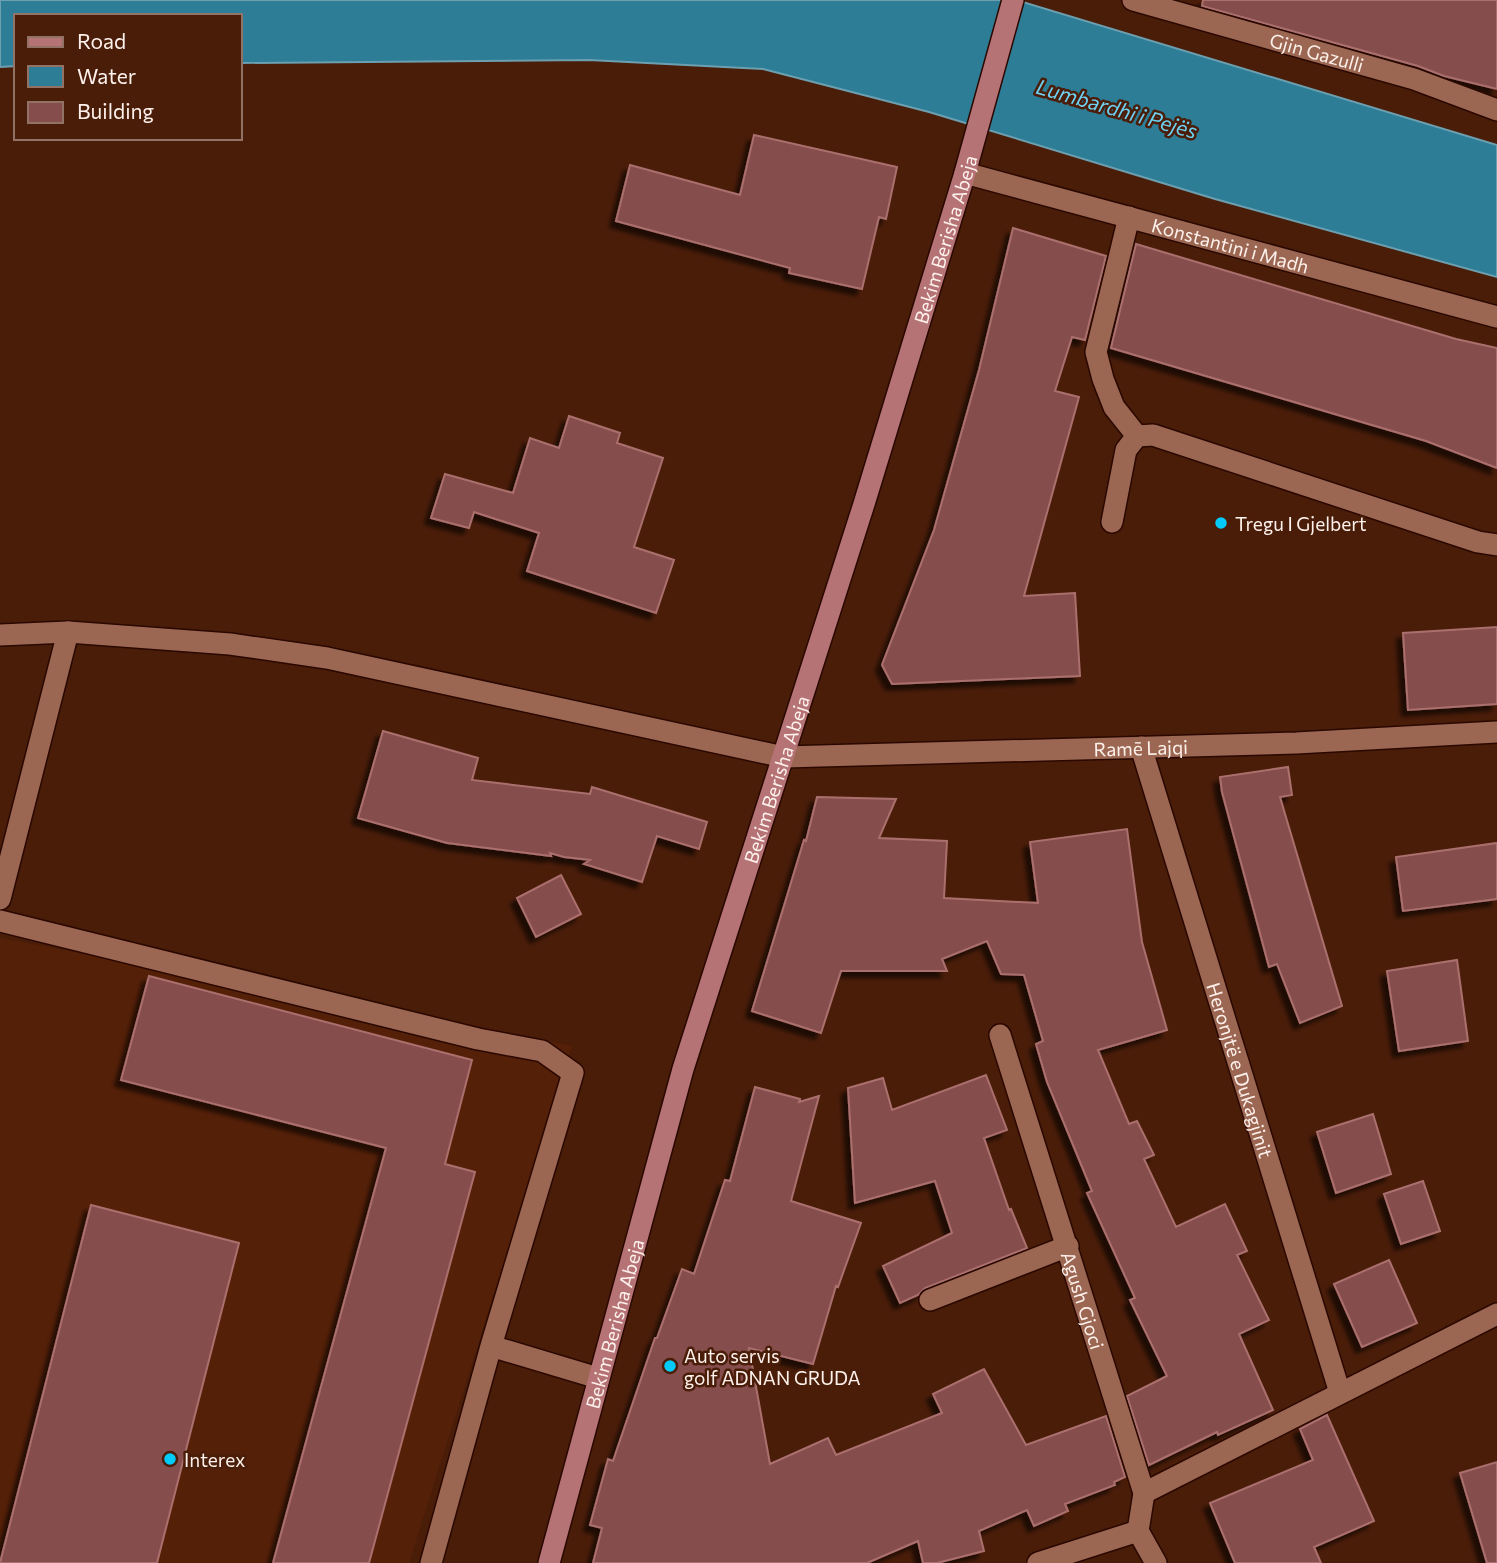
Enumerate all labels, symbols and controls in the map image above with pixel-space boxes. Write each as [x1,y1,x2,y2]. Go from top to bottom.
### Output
legend [14,14,242,140]
text: Road [77,28,126,53]
street label: Gjin Gazulli [1267,28,1367,76]
text: Water [77,63,136,88]
water label: Lumbardhi i Pejës [1034,73,1200,143]
text: Building [77,98,154,123]
street label: Bekim Berisha Abeja [908,152,981,326]
street label: Konstantini i Madh [1149,213,1312,277]
place label: Tregu I Gjelbert [1235,512,1367,535]
marker: Tregu I Gjelbert [1213,515,1229,531]
street label: Bekim Berisha Abeja [738,693,813,866]
street label: Ramē Lajqi [1093,734,1188,760]
street label: Heronjtë e Dukagjinit [1203,980,1278,1161]
street label: Bekim Berisha Abeja [580,1236,648,1411]
street label: Agush Gjoci [1057,1248,1110,1352]
place label: Auto servis golf ADNAN GRUDA [684,1344,861,1389]
marker: Auto servis golf ADNAN GRUDA [662,1358,678,1374]
place label: Interex [184,1448,245,1471]
marker: Interex [162,1451,178,1467]

